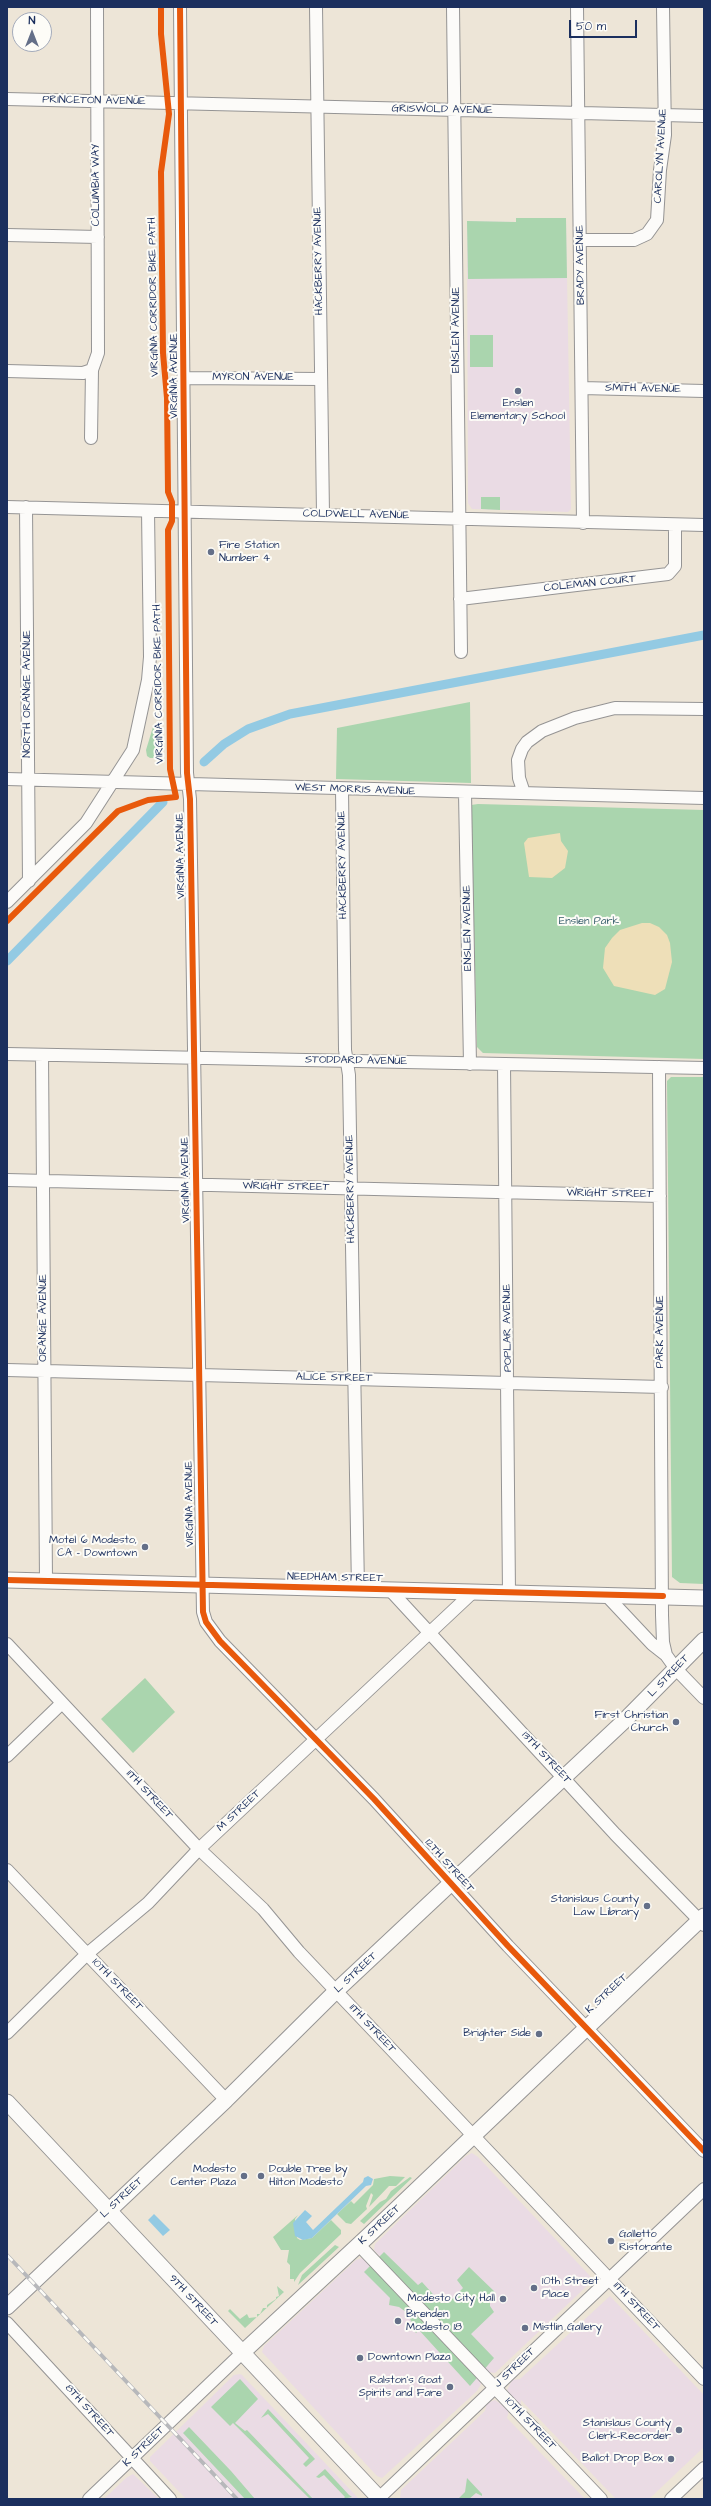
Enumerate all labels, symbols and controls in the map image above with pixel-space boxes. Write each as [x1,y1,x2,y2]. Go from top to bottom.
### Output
north arrow [12,12,52,52]
scale bar [571,12,639,38]
text: N [29,13,35,28]
text: 50 m [576,18,606,35]
street label: PRINCETON AVENUE [42,93,146,109]
street label: GRISWOLD AVENUE [391,103,493,117]
street label: CAROLYN AVENUE [652,108,670,204]
street label: COLUMBIA WAY [90,144,104,226]
street label: HACKBERRY AVENUE [311,207,327,315]
street label: VIRGINIA CORRIDOR BIKE PATH [146,217,162,377]
street label: BRADY AVENUE [574,225,588,305]
street label: ENSLEN AVENUE [450,287,464,373]
street label: VIRGINIA AVENUE [168,333,182,419]
street label: MYRON AVENUE [212,371,294,385]
street label: SMITH AVENUE [605,382,681,396]
marker: Enslen Elementary School [513,386,523,396]
place label: Enslen Elementary School [471,397,565,423]
street label: COLDWELL AVENUE [303,507,409,523]
place label: Fire Station Number 4 [219,539,280,565]
marker: Fire Station Number 4 [206,547,216,557]
street label: COLEMAN COURT [543,573,637,595]
street label: VIRGINIA CORRIDOR BIKE PATH [151,604,167,764]
street label: NORTH ORANGE AVENUE [21,630,35,758]
street label: WEST MORRIS AVENUE [295,781,415,799]
street label: HACKBERRY AVENUE [335,811,351,919]
street label: VIRGINIA AVENUE [174,813,188,899]
street label: ENSLEN AVENUE [461,885,475,971]
park label: Enslen Park [559,915,619,929]
street label: STODDARD AVENUE [305,1054,407,1068]
street label: HACKBERRY AVENUE [343,1135,359,1243]
street label: VIRGINIA AVENUE [179,1137,193,1223]
street label: WRIGHT STREET [242,1180,330,1194]
street label: WRIGHT STREET [566,1187,654,1201]
street label: ORANGE AVENUE [37,1274,51,1362]
street label: POPLAR AVENUE [501,1284,515,1372]
street label: PARK AVENUE [654,1295,668,1369]
street label: ALICE STREET [296,1371,372,1385]
street label: VIRGINIA AVENUE [183,1461,197,1547]
place label: Motel 6 Modesto, CA - Downtown [49,1534,137,1560]
marker: Motel 6 Modesto, CA - Downtown [140,1542,150,1552]
street label: NEEDHAM STREET [287,1571,383,1585]
street label: L STREET [646,1652,692,1700]
place label: First Christian Church [595,1709,668,1735]
marker: First Christian Church [671,1717,681,1727]
street label: 13TH STREET [518,1729,574,1787]
street label: 11TH STREET [123,1768,175,1822]
street label: M STREET [214,1787,264,1835]
street label: 12TH STREET [422,1837,476,1895]
place label: Stanislaus County Law Library [551,1893,639,1919]
marker: Stanislaus County Law Library [642,1901,652,1911]
street label: L STREET [332,1950,380,1996]
street label: 10TH STREET [89,1956,145,2014]
street label: K STREET [583,1971,631,2017]
street label: 11TH STREET [346,2002,398,2056]
place label: Brighter Side [463,2027,531,2041]
marker: Brighter Side [534,2029,544,2039]
place label: Modesto Center Plaza [171,2163,236,2189]
place label: Double Tree by Hilton Modesto [269,2163,348,2189]
marker: Modesto Center Plaza [239,2171,249,2181]
marker: Double Tree by Hilton Modesto [256,2171,266,2181]
street label: L STREET [98,2175,146,2221]
street label: K STREET [356,2202,404,2248]
place label: Galletto Ristorante [619,2228,672,2254]
marker: Galletto Ristorante [606,2236,616,2246]
street label: 9TH STREET [166,2272,220,2330]
place label: 10th Street Place [542,2275,599,2301]
street label: 11TH STREET [610,2280,662,2334]
marker: 10th Street Place [529,2283,539,2293]
place label: Modesto City Hall [408,2292,495,2306]
marker: Modesto City Hall [498,2294,508,2304]
place label: Brenden Modesto 18 [406,2308,462,2334]
marker: Brenden Modesto 18 [393,2316,403,2326]
place label: Mistlin Gallery [533,2321,602,2335]
marker: Mistlin Gallery [520,2323,530,2333]
street label: J STREET [492,2345,538,2391]
place label: Downtown Plaza [368,2351,451,2365]
marker: Downtown Plaza [355,2353,365,2363]
place label: Ralston's Goat Spirits and Fare [359,2374,442,2400]
street label: 8TH STREET [62,2382,116,2440]
marker: Ralston's Goat Spirits and Fare [445,2382,455,2392]
street label: 10TH STREET [502,2395,558,2453]
place label: Stanislaus County Clerk-Recorder [583,2417,671,2443]
street label: K STREET [120,2424,168,2470]
marker: Stanislaus County Clerk-Recorder [674,2425,684,2435]
place label: Ballot Drop Box [582,2452,663,2466]
marker: Ballot Drop Box [666,2454,676,2464]

